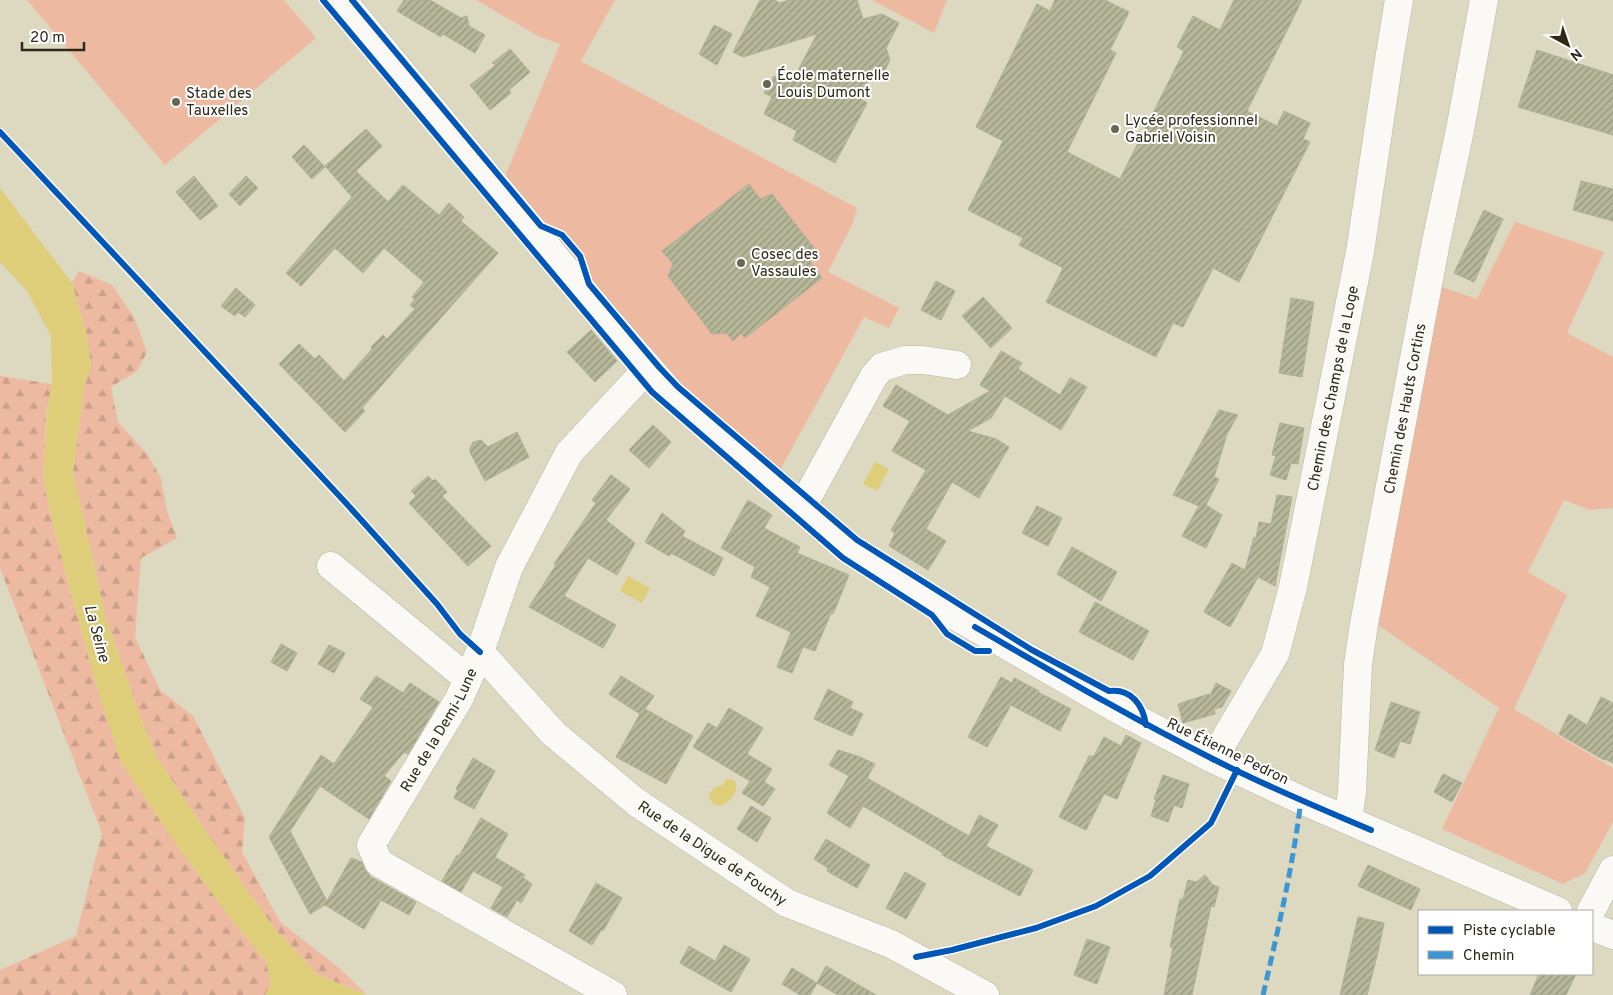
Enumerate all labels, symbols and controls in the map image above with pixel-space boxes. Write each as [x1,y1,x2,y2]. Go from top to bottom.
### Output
scale bar [22,20,85,52]
north arrow [1543,20,1593,70]
text: 20 m [30,29,65,48]
text: N [1566,44,1585,64]
place label: École maternelle Louis Dumont [777,66,890,103]
marker: École maternelle Louis Dumont [761,78,773,90]
place label: Stade des Tauxelles [186,85,252,121]
marker: Stade des Tauxelles [170,96,182,108]
place label: Lycée professionnel Gabriel Voisin [1125,112,1258,148]
marker: Lycée professionnel Gabriel Voisin [1109,123,1121,135]
place label: Cosec des Vassaules [751,246,819,282]
marker: Cosec des Vassaules [735,257,747,269]
street label: Chemin des Champs de la Loge [1304,284,1364,493]
street label: Chemin des Hauts Cortins [1381,322,1431,496]
water label: La Seine [79,603,114,665]
street label: Rue de la Demi-Lune [397,666,482,796]
street label: Rue Étienne Pedron [1163,714,1292,790]
street label: Rue de la Digue de Fouchy [633,798,790,911]
legend [1418,910,1593,975]
text: Piste cyclable [1463,922,1556,941]
text: Chemin [1463,947,1515,966]

